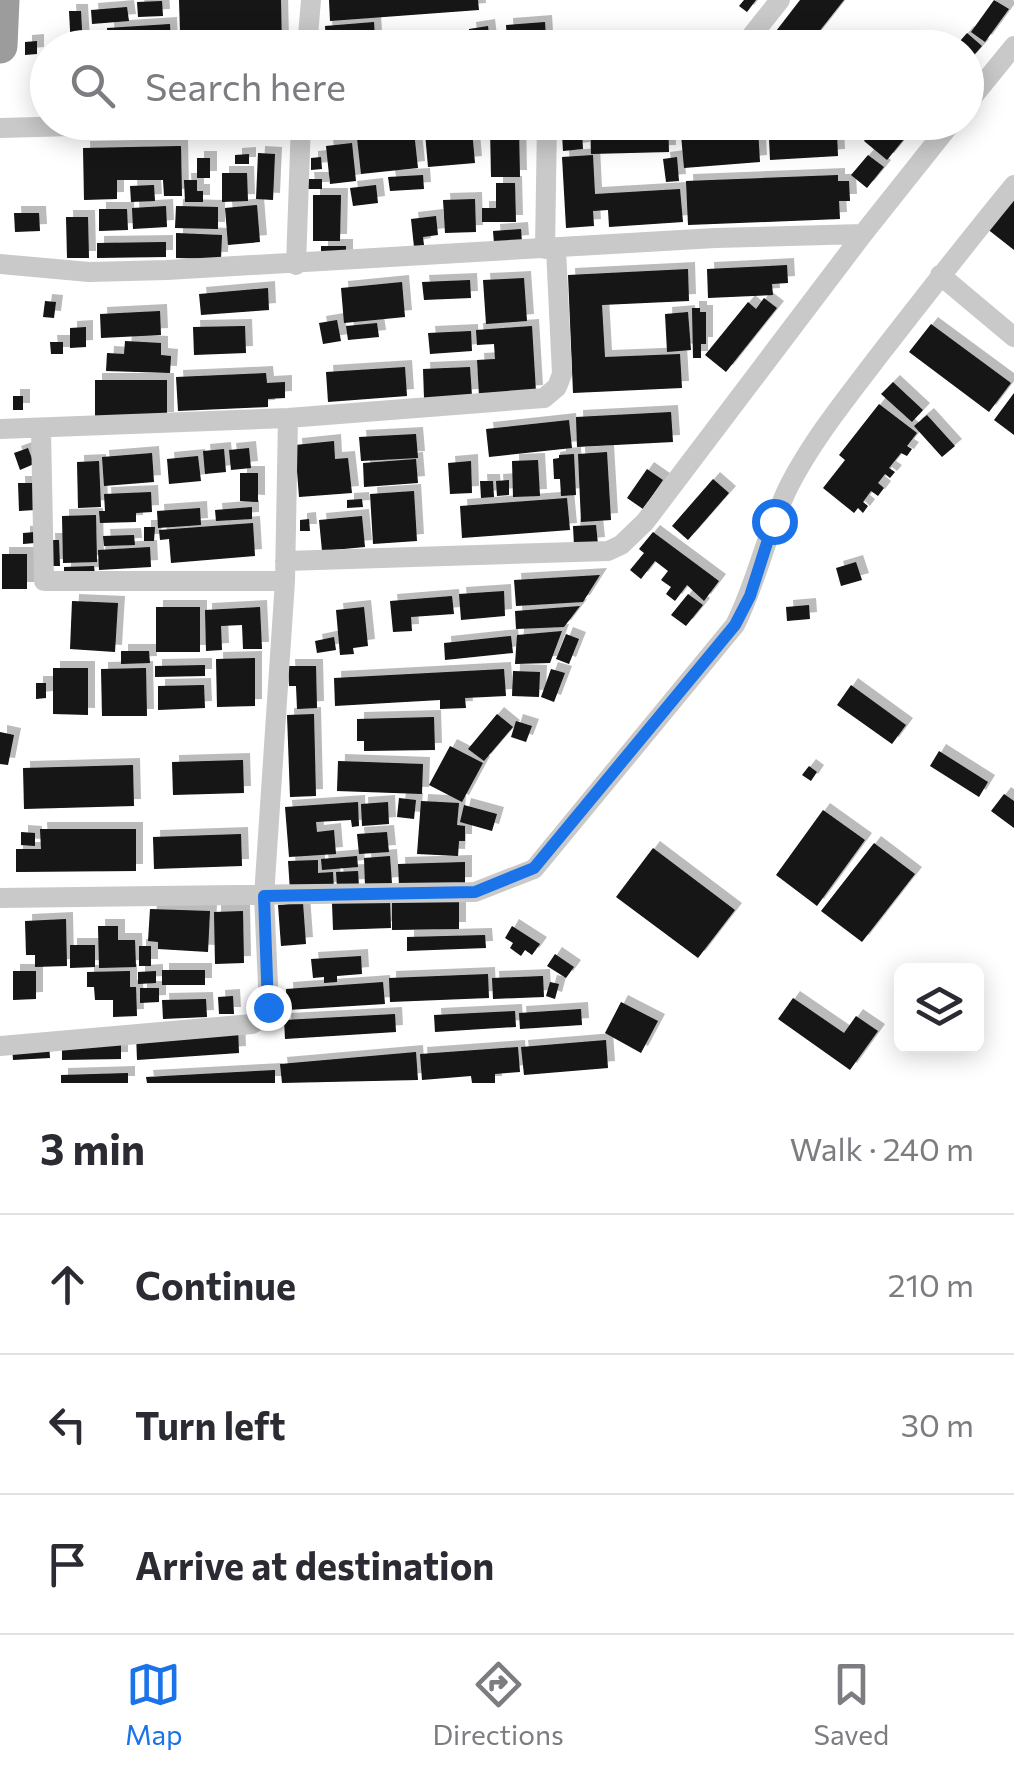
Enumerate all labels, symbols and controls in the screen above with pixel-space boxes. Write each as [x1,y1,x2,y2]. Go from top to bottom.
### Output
search box [30,30,984,140]
icon: search [65,58,120,113]
text: Search here [145,62,346,109]
route start [752,499,798,545]
map controls [894,963,984,1053]
button: layers [894,963,984,1053]
route end [246,985,292,1031]
text: 3 min [40,1122,145,1174]
text: Walk · 240 m [790,1128,974,1168]
icon: ahead [40,1257,95,1312]
text: Continue [135,1261,296,1308]
text: 210 m [888,1264,974,1304]
icon: left [40,1397,95,1452]
text: Turn left [135,1401,286,1448]
text: 30 m [901,1404,974,1444]
icon: arrive [40,1537,95,1592]
text: Arrive at destination [135,1541,494,1588]
tab: Map [125,1657,183,1751]
tab: Directions [432,1657,564,1751]
tab: Saved [814,1657,889,1751]

